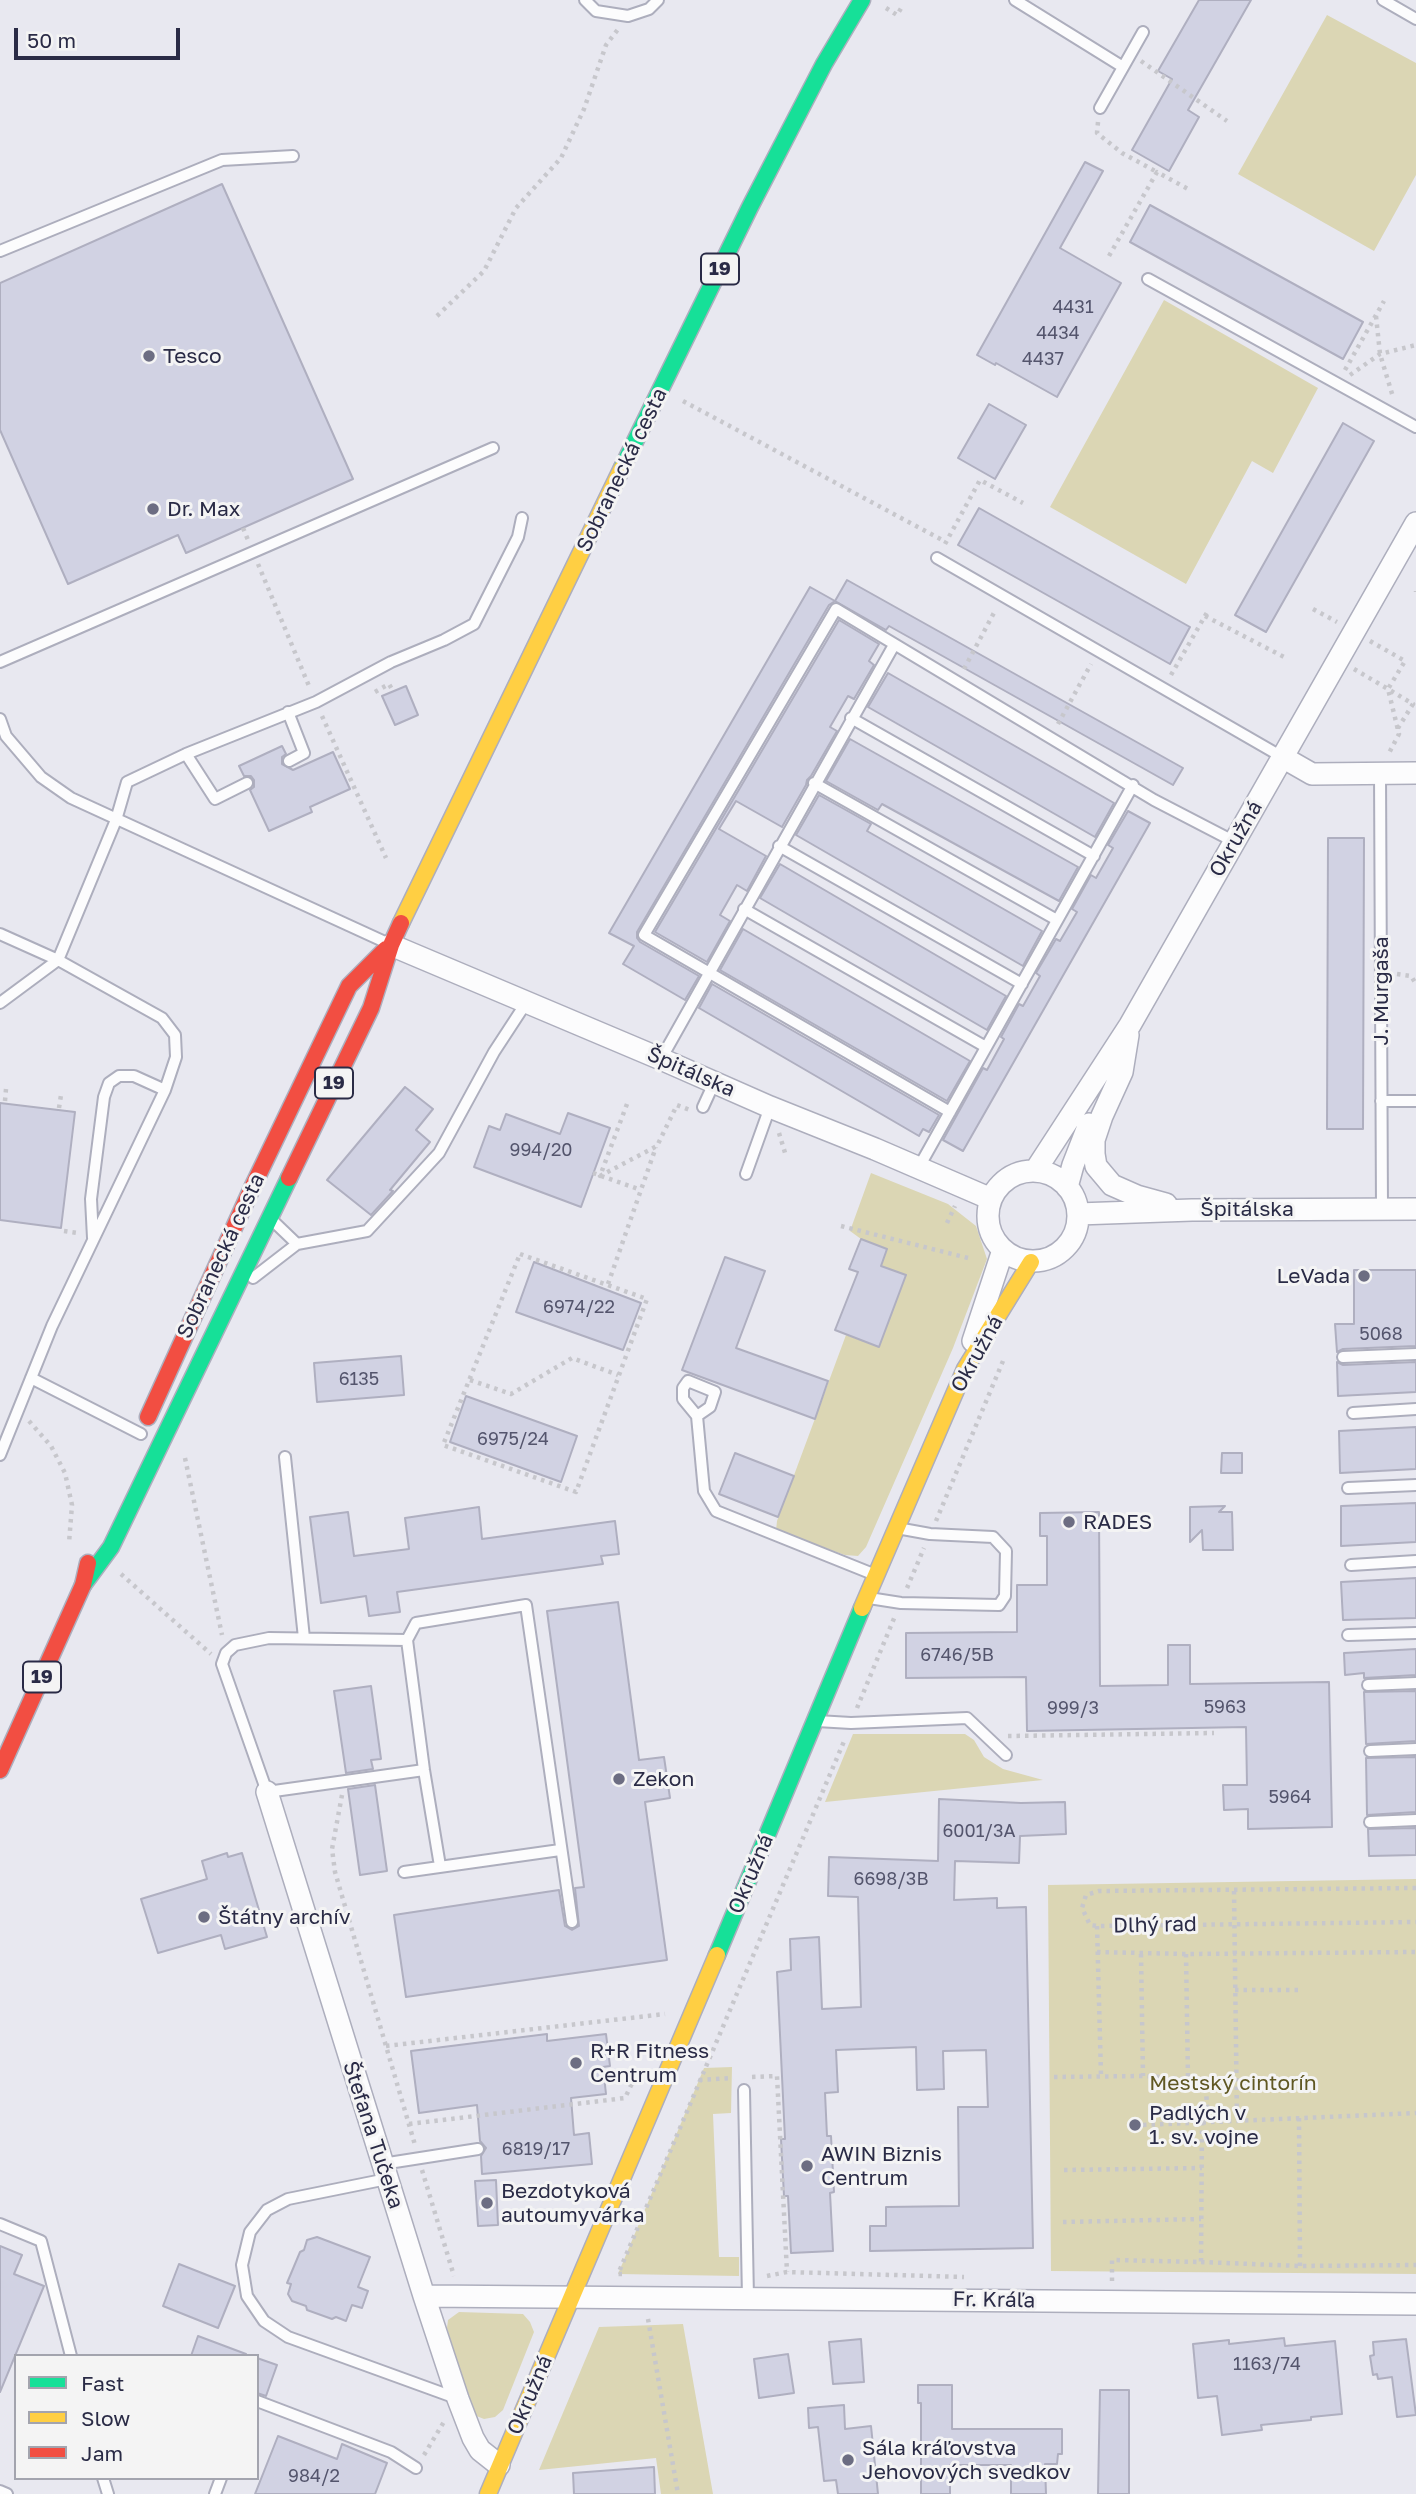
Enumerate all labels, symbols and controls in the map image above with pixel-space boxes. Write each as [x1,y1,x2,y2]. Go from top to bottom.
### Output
scale bar [18,14,184,58]
text: 50 m [27,27,76,53]
road number: 19 [701,254,739,284]
house number: 4431 [1052,296,1094,318]
house number: 4434 [1036,322,1080,344]
place label: Tesco [163,343,221,369]
marker: Tesco [141,348,157,364]
house number: 4437 [1022,348,1064,370]
street label: Sobranecká cesta [571,384,673,556]
place label: Dr. Max [167,496,240,522]
marker: Dr. Max [145,501,161,517]
street label: Okružná [1204,796,1268,882]
street label: J. Murgaša [1368,936,1394,1046]
street label: Špitálska [643,1041,739,1103]
road number: 19 [315,1068,353,1098]
house number: 994/20 [510,1139,572,1161]
street label: Sobranecká cesta [172,1170,270,1342]
street label: Špitálska [1200,1196,1294,1222]
place label: LeVada [1277,1263,1350,1289]
marker: LeVada [1356,1268,1372,1284]
house number: 6974/22 [543,1296,615,1318]
street label: Okružná [946,1311,1008,1397]
house number: 5068 [1359,1323,1403,1345]
house number: 6135 [339,1368,379,1390]
house number: 6975/24 [477,1428,549,1450]
place label: RADES [1083,1509,1152,1535]
marker: RADES [1061,1514,1077,1530]
house number: 6746/5B [920,1644,994,1666]
road number: 19 [23,1662,61,1693]
house number: 5963 [1204,1696,1246,1718]
house number: 999/3 [1047,1697,1099,1719]
place label: Zekon [633,1766,694,1792]
marker: Zekon [611,1771,627,1787]
house number: 5964 [1268,1786,1312,1808]
house number: 6001/3A [942,1820,1016,1842]
street label: Okružná [723,1831,779,1917]
house number: 6698/3B [854,1868,928,1890]
place label: Štátny archív [218,1904,351,1930]
marker: Štátny archív [196,1909,212,1925]
street label: Dlhý rad [1113,1912,1197,1938]
place label: R+R Fitness Centrum [590,2038,709,2088]
marker: R+R Fitness Centrum [568,2055,584,2071]
street label: Štefana Tučeka [337,2058,409,2212]
park label: Mestský cintorín [1149,2070,1317,2096]
place label: Padlých v 1. sv. vojne [1149,2100,1259,2150]
marker: Padlých v 1. sv. vojne [1127,2117,1143,2133]
house number: 6819/17 [502,2138,570,2160]
place label: AWIN Biznis Centrum [821,2141,942,2191]
marker: AWIN Biznis Centrum [799,2158,815,2174]
place label: Bezdotyková autoumyvárka [501,2178,645,2228]
marker: Bezdotyková autoumyvárka [479,2195,495,2211]
street label: Fr. Kráľa [952,2287,1036,2313]
street label: Okružná [502,2352,558,2438]
house number: 1163/74 [1233,2353,1301,2375]
legend [14,2354,259,2480]
text: Fast [81,2370,124,2396]
text: Slow [81,2405,130,2431]
place label: Sála kráľovstva Jehovových svedkov [862,2435,1071,2485]
text: Jam [81,2440,123,2466]
marker: Sála kráľovstva Jehovových svedkov [840,2452,856,2468]
house number: 984/2 [288,2465,340,2487]

